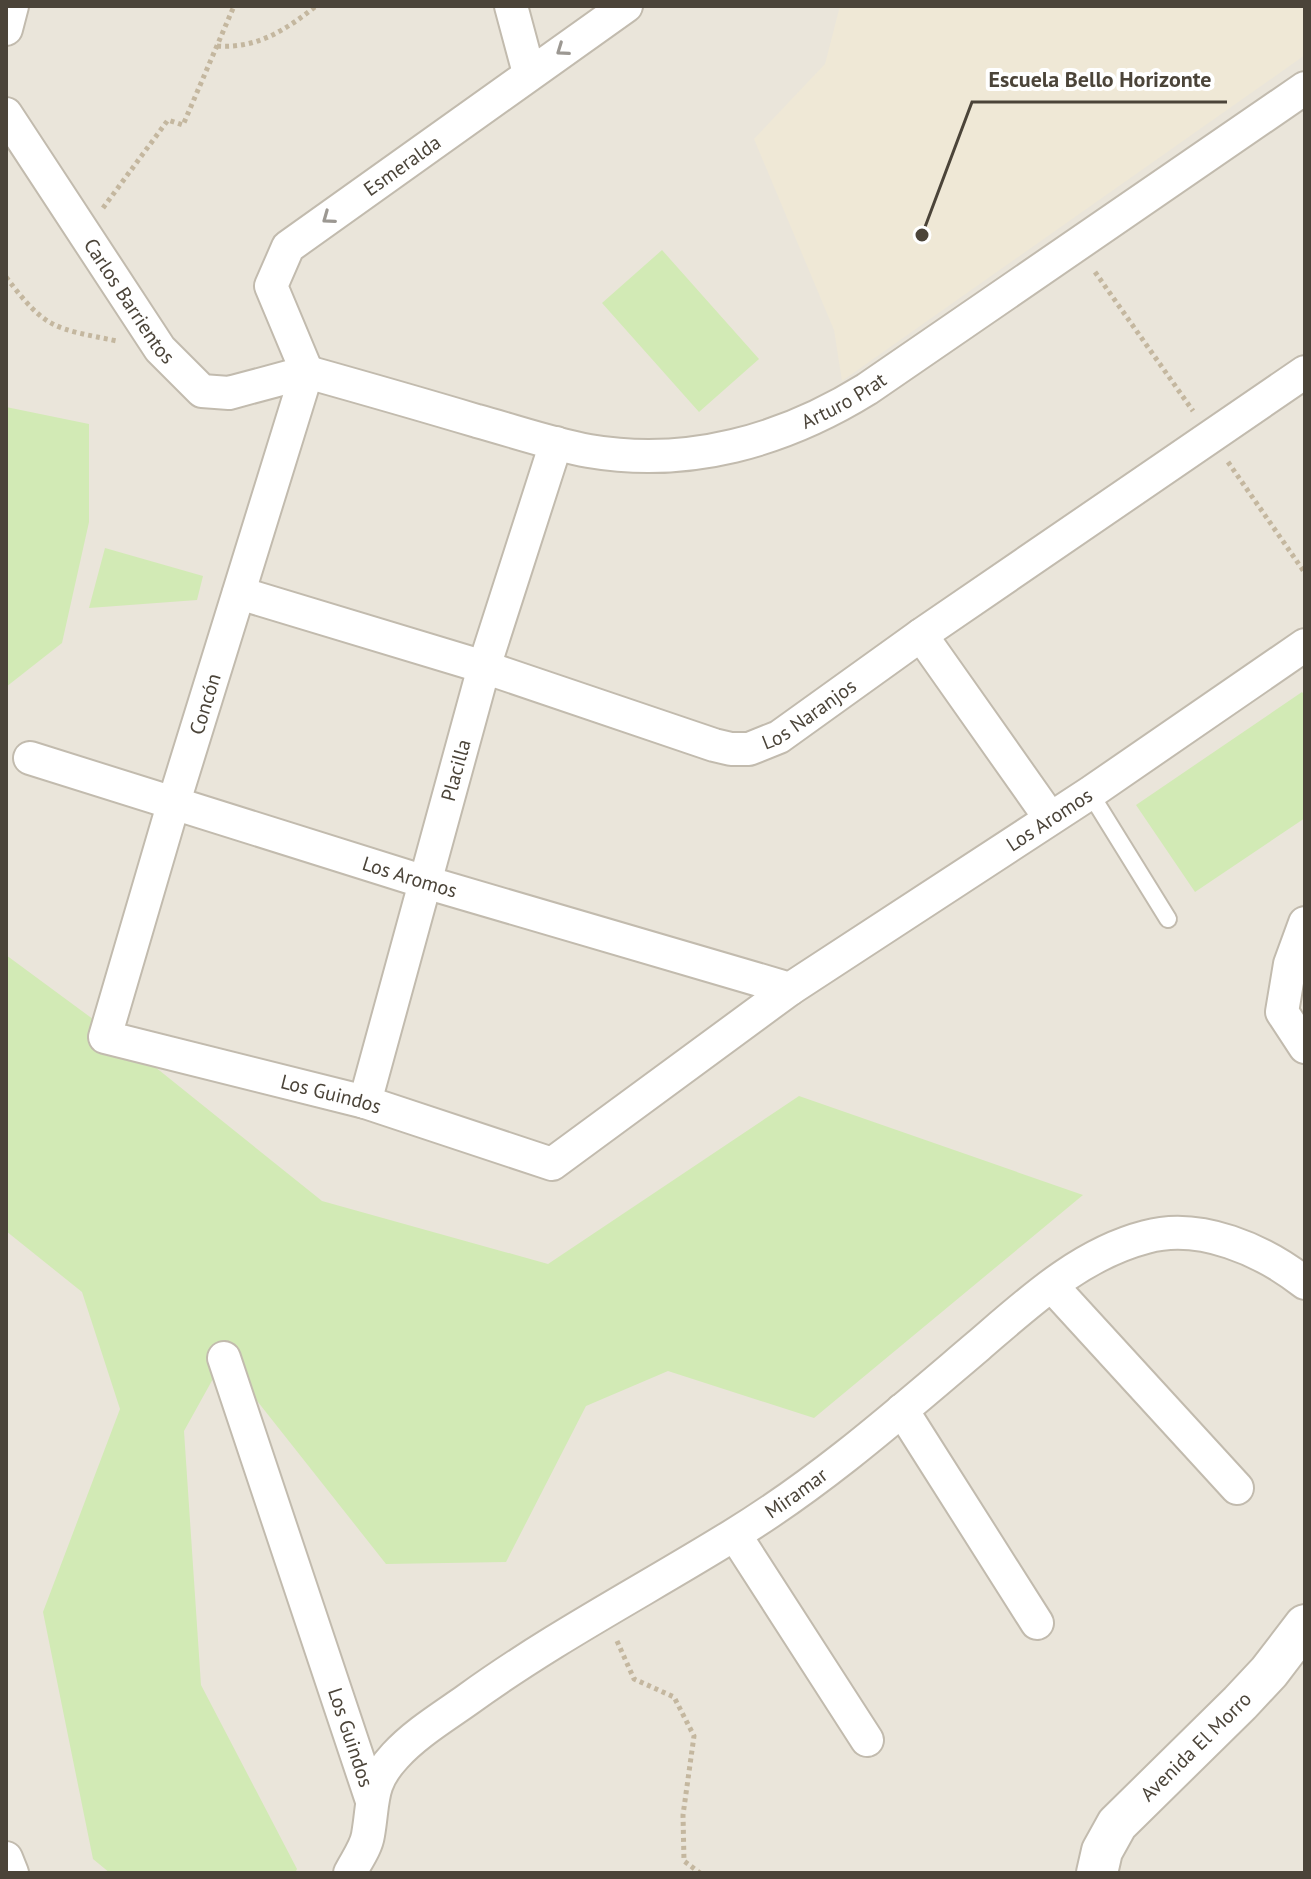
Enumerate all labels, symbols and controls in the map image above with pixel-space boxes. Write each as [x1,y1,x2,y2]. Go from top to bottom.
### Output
one-way arrow [556,40,570,55]
callout: Escuela Bello Horizonte [972,56,1227,102]
text: Escuela Bello Horizonte [989,65,1211,93]
street label: Esmeralda [358,129,446,202]
one-way arrow [322,209,336,223]
street label: Carlos Barrientos [78,233,180,369]
street label: Arturo Prat [797,367,892,435]
street label: Concón [183,670,227,738]
street label: Los Naranjos [758,673,861,755]
street label: Placilla [435,736,477,804]
street label: Los Aromos [1001,782,1097,857]
street label: Los Aromos [359,850,460,904]
street label: Los Guindos [278,1068,385,1120]
street label: Miramar [760,1462,833,1524]
street label: Los Guindos [322,1684,379,1790]
street label: Avenida El Morro [1135,1686,1257,1807]

